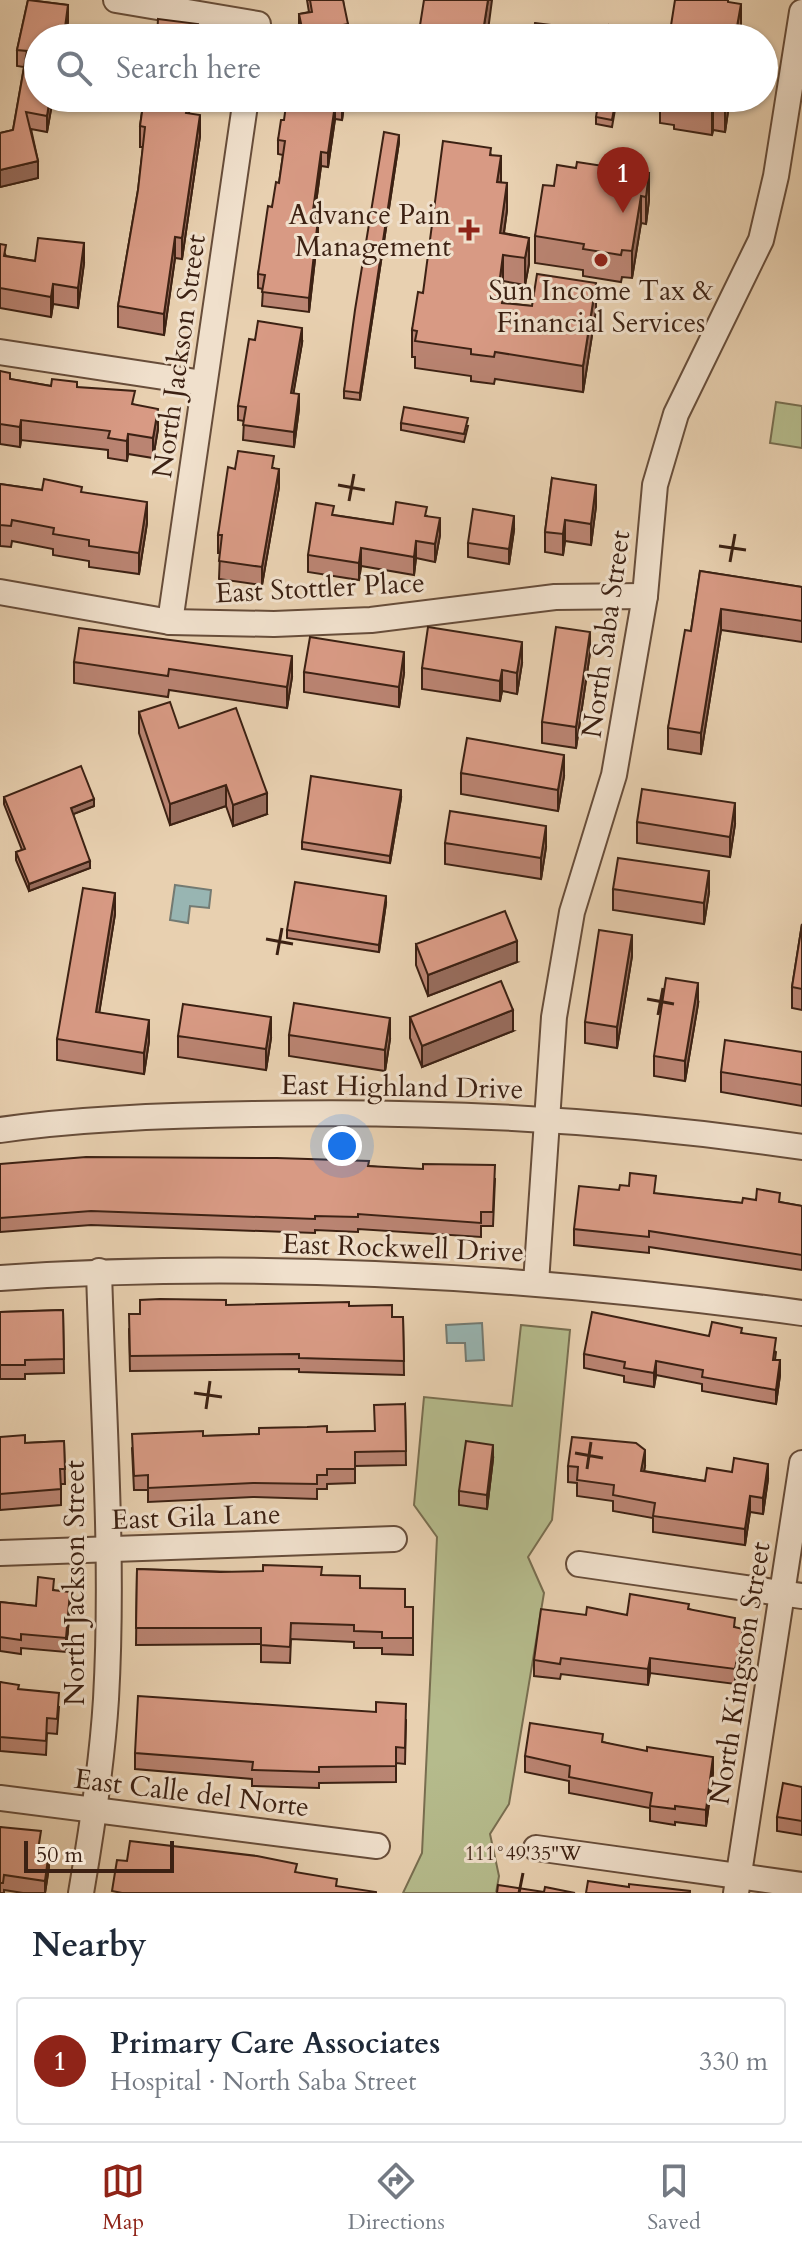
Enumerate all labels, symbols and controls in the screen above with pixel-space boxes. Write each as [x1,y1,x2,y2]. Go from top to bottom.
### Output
search box [24,24,778,112]
icon: search [52,46,96,90]
text: Search here [116,48,261,89]
pin: 1 [597,147,649,213]
place label: Advance Pain Management [289,196,451,266]
marker: Advance Pain Management [458,219,480,241]
street label: North Jackson Street [143,232,215,480]
marker: Sun Income Tax & Financial Services [592,251,610,269]
place label: Sun Income Tax & Financial Services [489,272,714,342]
street label: North Saba Street [573,528,639,740]
street label: East Stottler Place [214,564,426,612]
street label: East Highland Drive [280,1066,524,1108]
your location [322,1126,362,1166]
street label: East Rockwell Drive [281,1225,525,1271]
street label: North Jackson Street [56,1460,94,1706]
street label: East Gila Lane [111,1495,281,1539]
street label: North Kingston Street [700,1539,780,1807]
street label: East Calle del Norte [72,1760,311,1826]
scale bar [24,1837,174,1873]
text: 50 m [36,1840,83,1870]
text: 111°49'35"W [465,1840,582,1867]
text: Nearby [32,1922,147,1968]
text: Primary Care Associates [110,2023,440,2064]
text: 1 [53,2044,67,2079]
text: 330 m [699,2044,768,2079]
text: Hospital · North Saba Street [110,2064,416,2099]
tab: Map [101,2159,145,2237]
tab: Directions [348,2159,445,2237]
tab: Saved [647,2159,701,2237]

